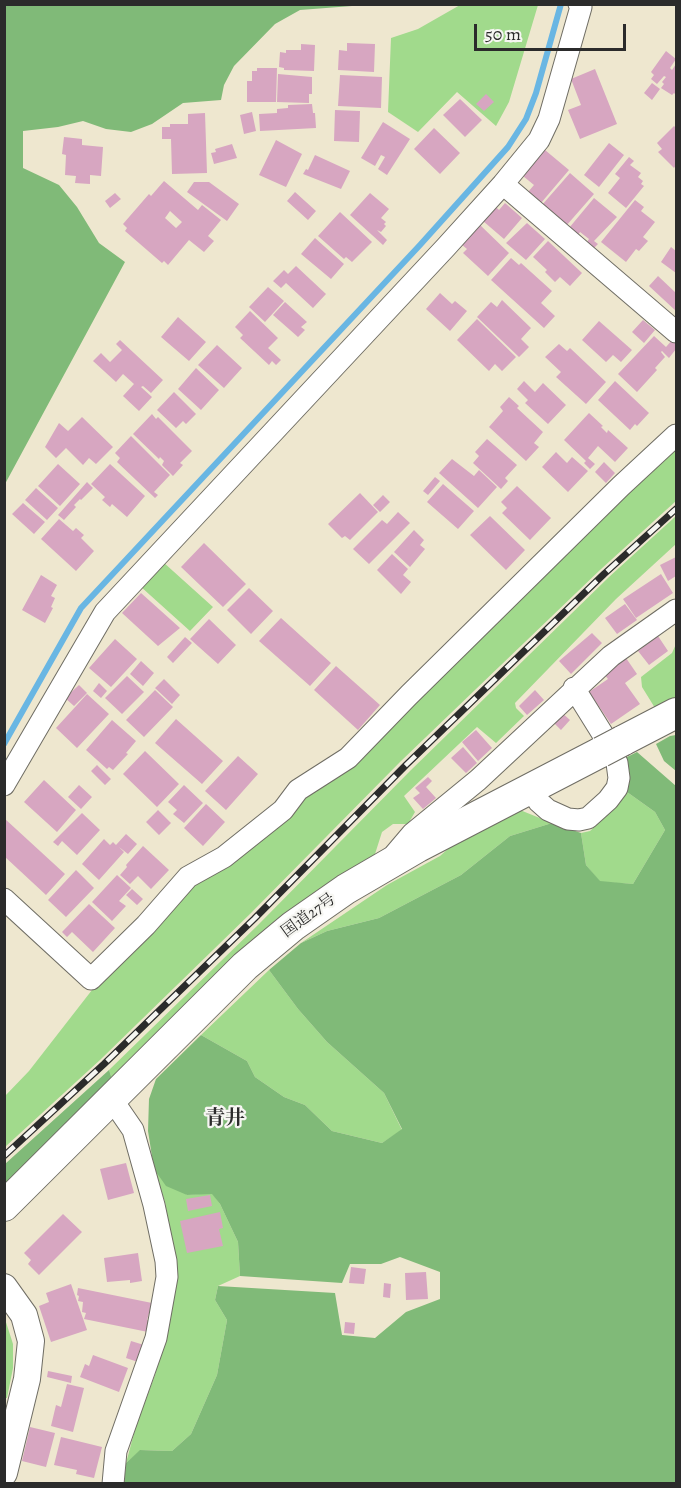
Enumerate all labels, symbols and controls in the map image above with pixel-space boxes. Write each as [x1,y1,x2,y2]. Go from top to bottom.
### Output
scale bar [477,12,628,50]
text: 50 m [485,22,521,46]
street label: 国道27号 [278,890,340,942]
district label: 青井 [205,1107,245,1131]

